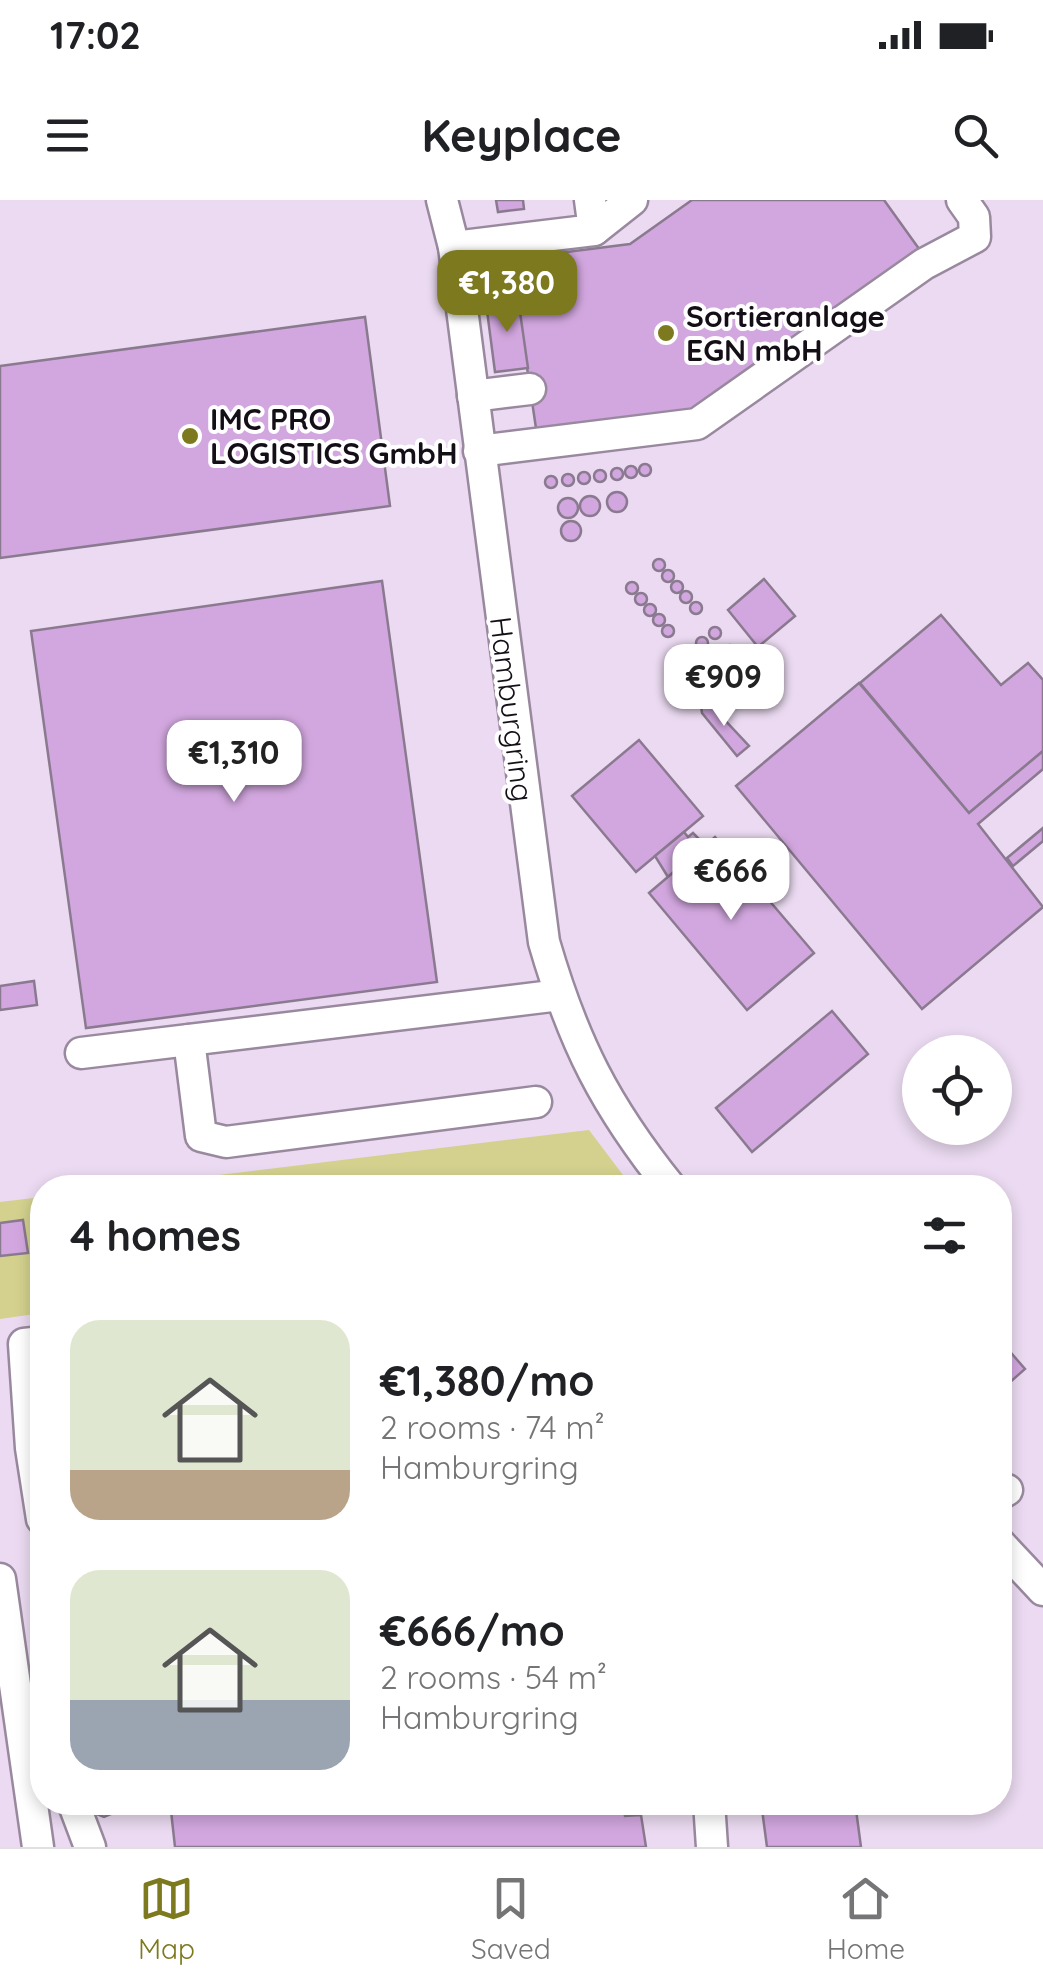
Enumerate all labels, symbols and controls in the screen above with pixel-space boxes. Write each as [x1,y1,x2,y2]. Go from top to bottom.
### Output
text: 17:02 [50,11,141,59]
text: Keyplace [422,107,621,163]
icon: menu [40,108,95,163]
icon: search [948,108,1003,163]
pin: €1,380 [426,250,588,335]
text: €1,380 [459,262,555,302]
place label: Sortieranlage EGN mbH [686,297,885,369]
marker: Sortieranlage EGN mbH [655,322,677,344]
place label: IMC PRO LOGISTICS GmbH [210,400,457,472]
marker: IMC PRO LOGISTICS GmbH [179,425,201,447]
street label: Hamburgring [482,614,542,804]
pin: €909 [665,644,783,729]
text: €909 [686,656,762,696]
pin: €1,310 [153,720,315,805]
text: €1,310 [189,732,279,772]
pin: €666 [672,838,790,923]
text: €666 [694,850,768,890]
map controls [902,1035,1012,1145]
button: locate [902,1035,1012,1145]
icon: filters [917,1208,972,1263]
text: 4 homes [70,1209,241,1262]
text: €1,380/mo [380,1354,594,1407]
icon: home [150,1360,270,1480]
text: 2 rooms · 74 m² [380,1407,605,1447]
text: Hamburgring [380,1447,579,1487]
text: €666/mo [380,1604,565,1657]
icon: home [150,1610,270,1730]
text: 2 rooms · 54 m² [380,1657,607,1697]
text: Hamburgring [380,1697,579,1737]
tab: Map [138,1871,195,1966]
tab: Saved [471,1871,551,1966]
tab: Home [827,1871,905,1966]

